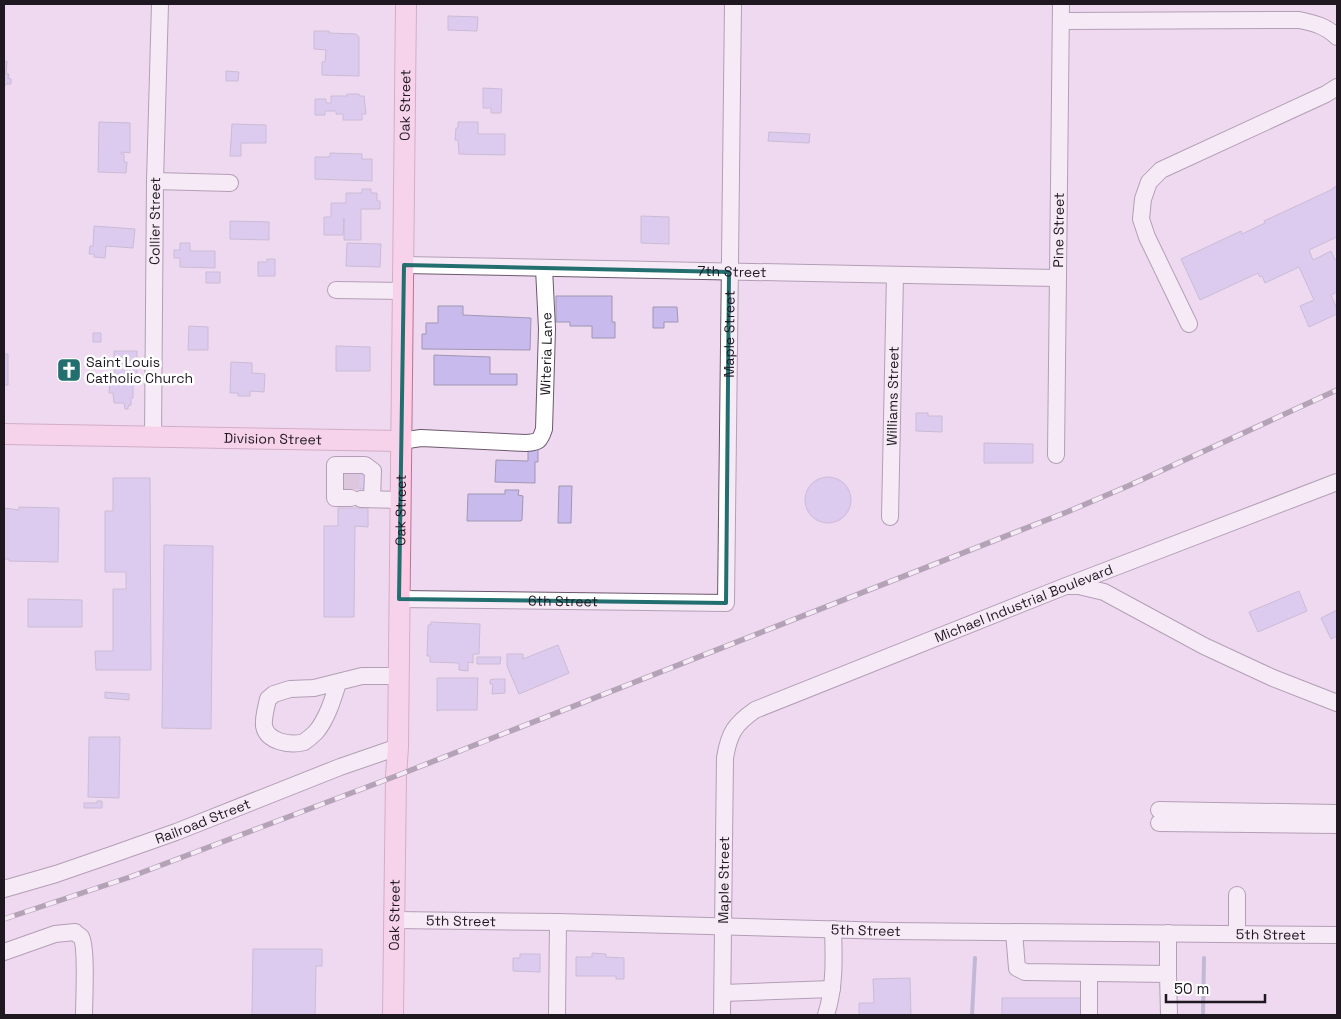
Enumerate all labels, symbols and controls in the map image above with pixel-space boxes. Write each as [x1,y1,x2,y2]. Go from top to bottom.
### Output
street label: Oak Street [396,69,414,141]
street label: Collier Street [145,177,164,265]
street label: Pine Street [1049,192,1068,268]
street label: 7th Street [697,262,767,281]
street label: Maple Street [720,290,739,378]
street label: Witeria Lane [536,312,556,396]
street label: Williams Street [882,346,903,446]
place label: Saint Louis Catholic Church [86,353,193,387]
church icon: Saint Louis Catholic Church [56,357,82,383]
street label: Division Street [224,429,322,449]
street label: Oak Street [391,474,410,546]
street label: Michael Industrial Boulevard [932,560,1115,647]
street label: 6th Street [528,592,598,610]
street label: Railroad Street [153,794,253,848]
street label: Maple Street [714,836,733,924]
street label: Oak Street [385,879,404,951]
street label: 5th Street [426,911,496,930]
street label: 5th Street [831,920,901,940]
street label: 5th Street [1236,925,1306,944]
scale bar [1166,972,1265,1004]
text: 50 m [1174,979,1209,998]

